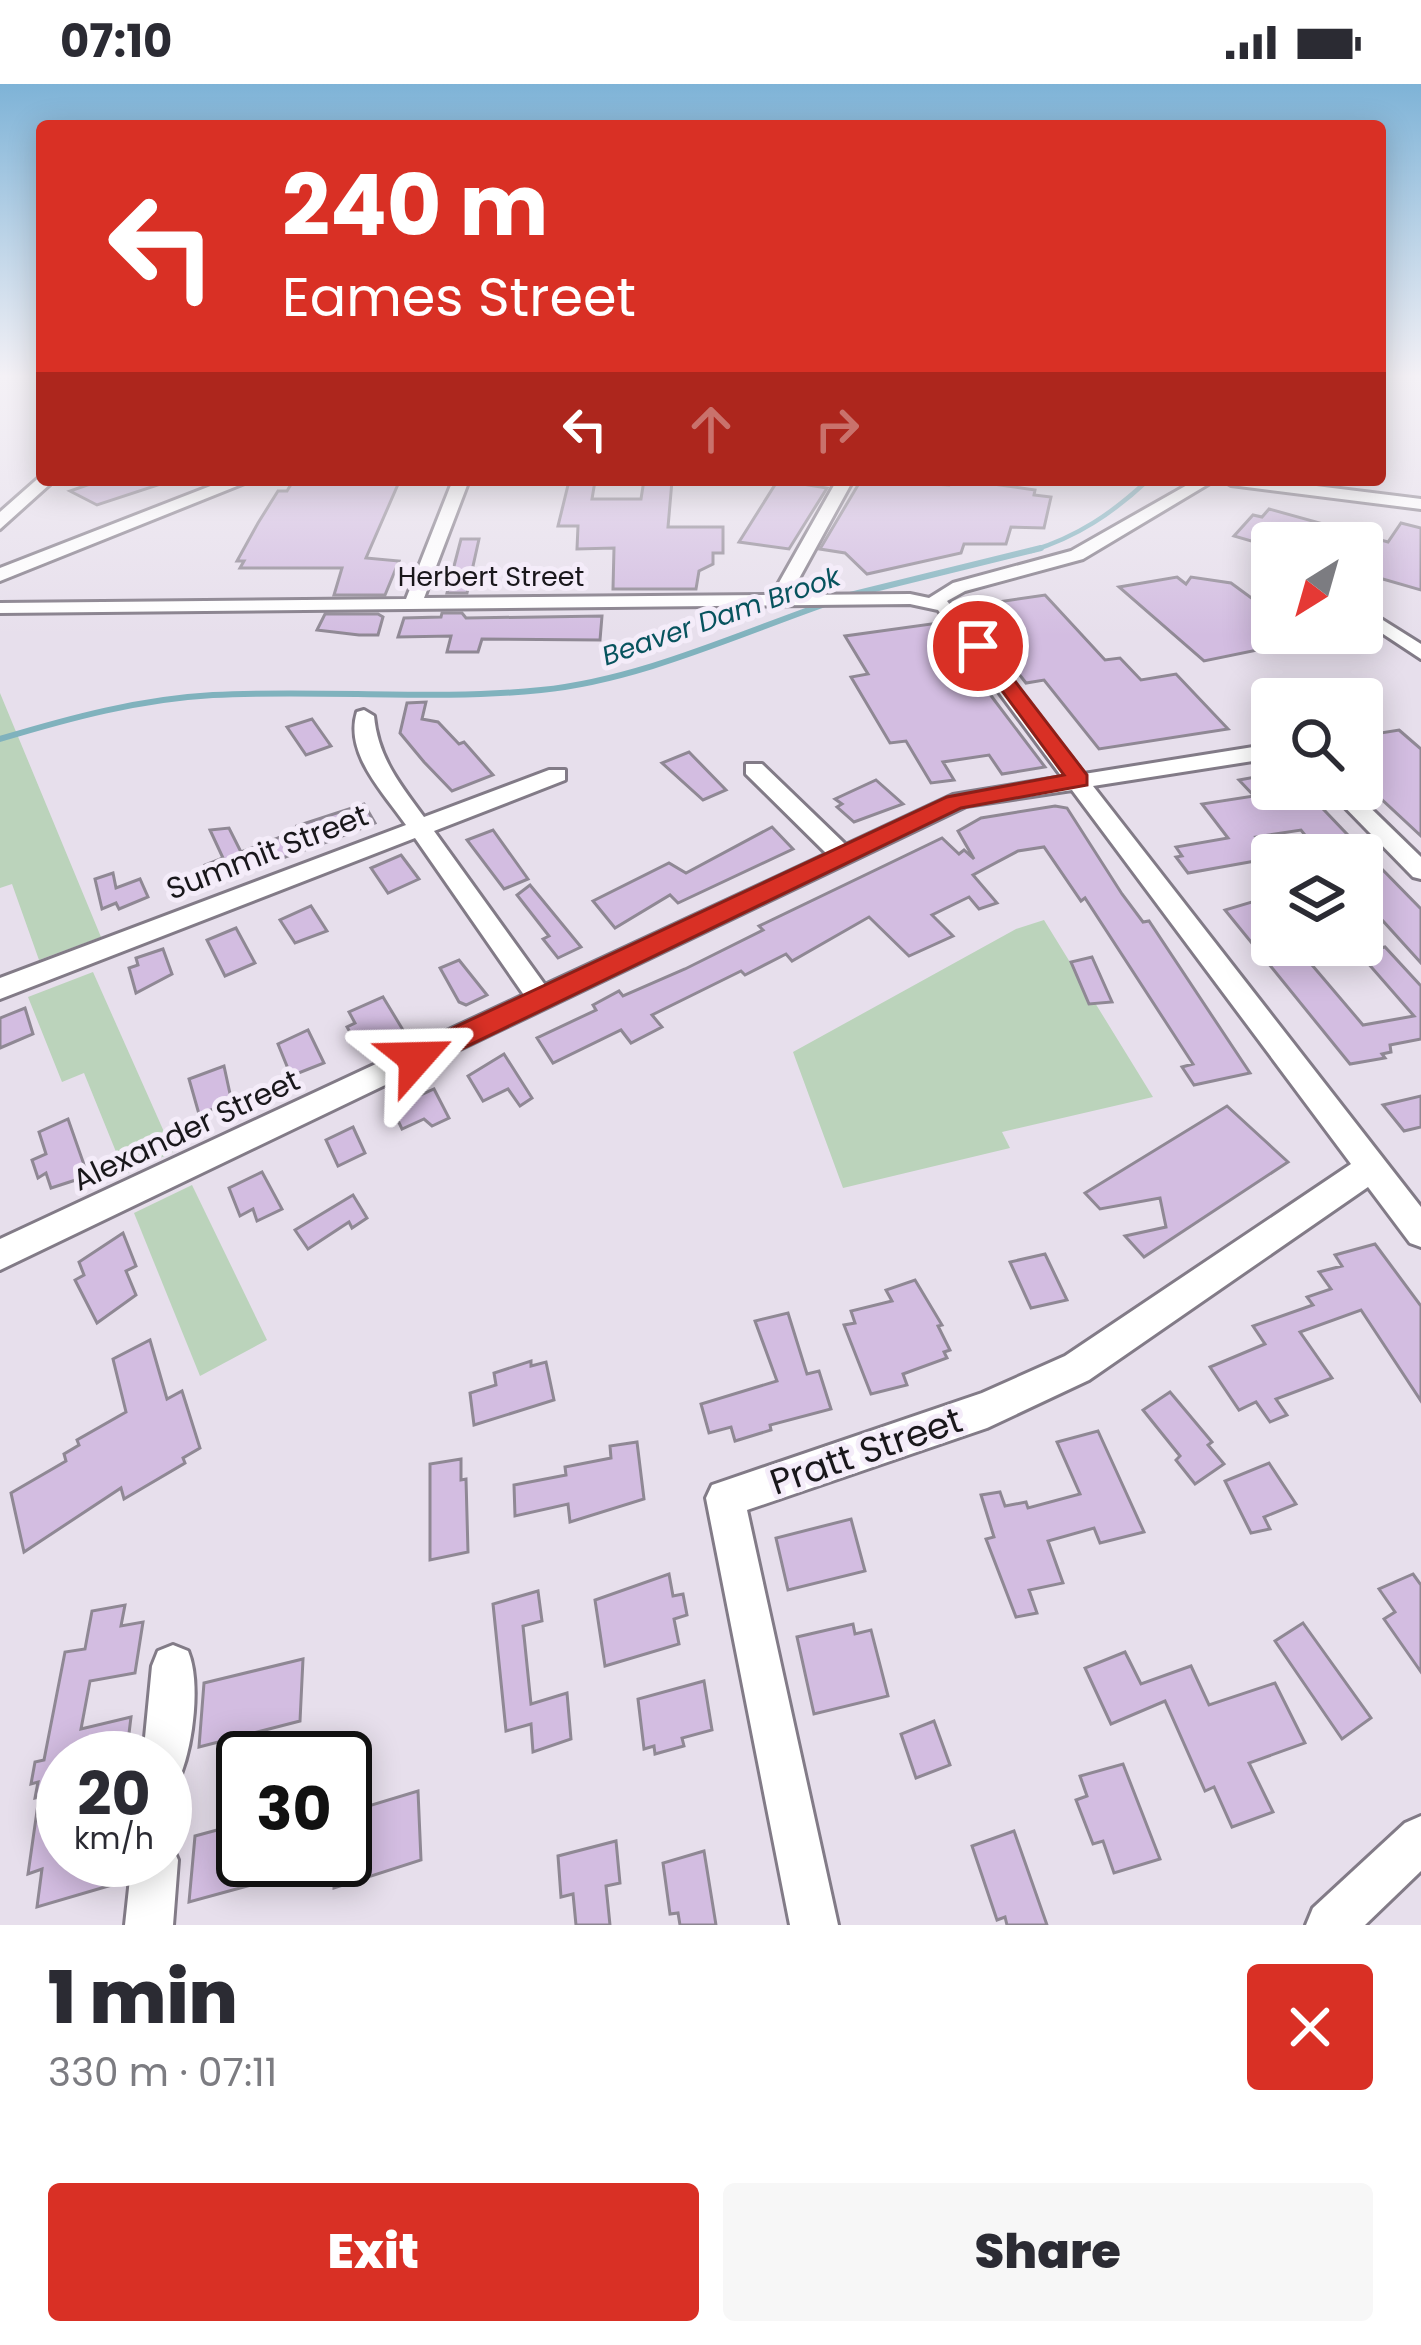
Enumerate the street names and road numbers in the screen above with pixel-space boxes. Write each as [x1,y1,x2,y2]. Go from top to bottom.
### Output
street label: Herbert Street [398,558,584,595]
street label: Summit Street [160,794,374,910]
street label: Alexander Street [65,1059,307,1201]
street label: Pratt Street [763,1394,969,1508]

